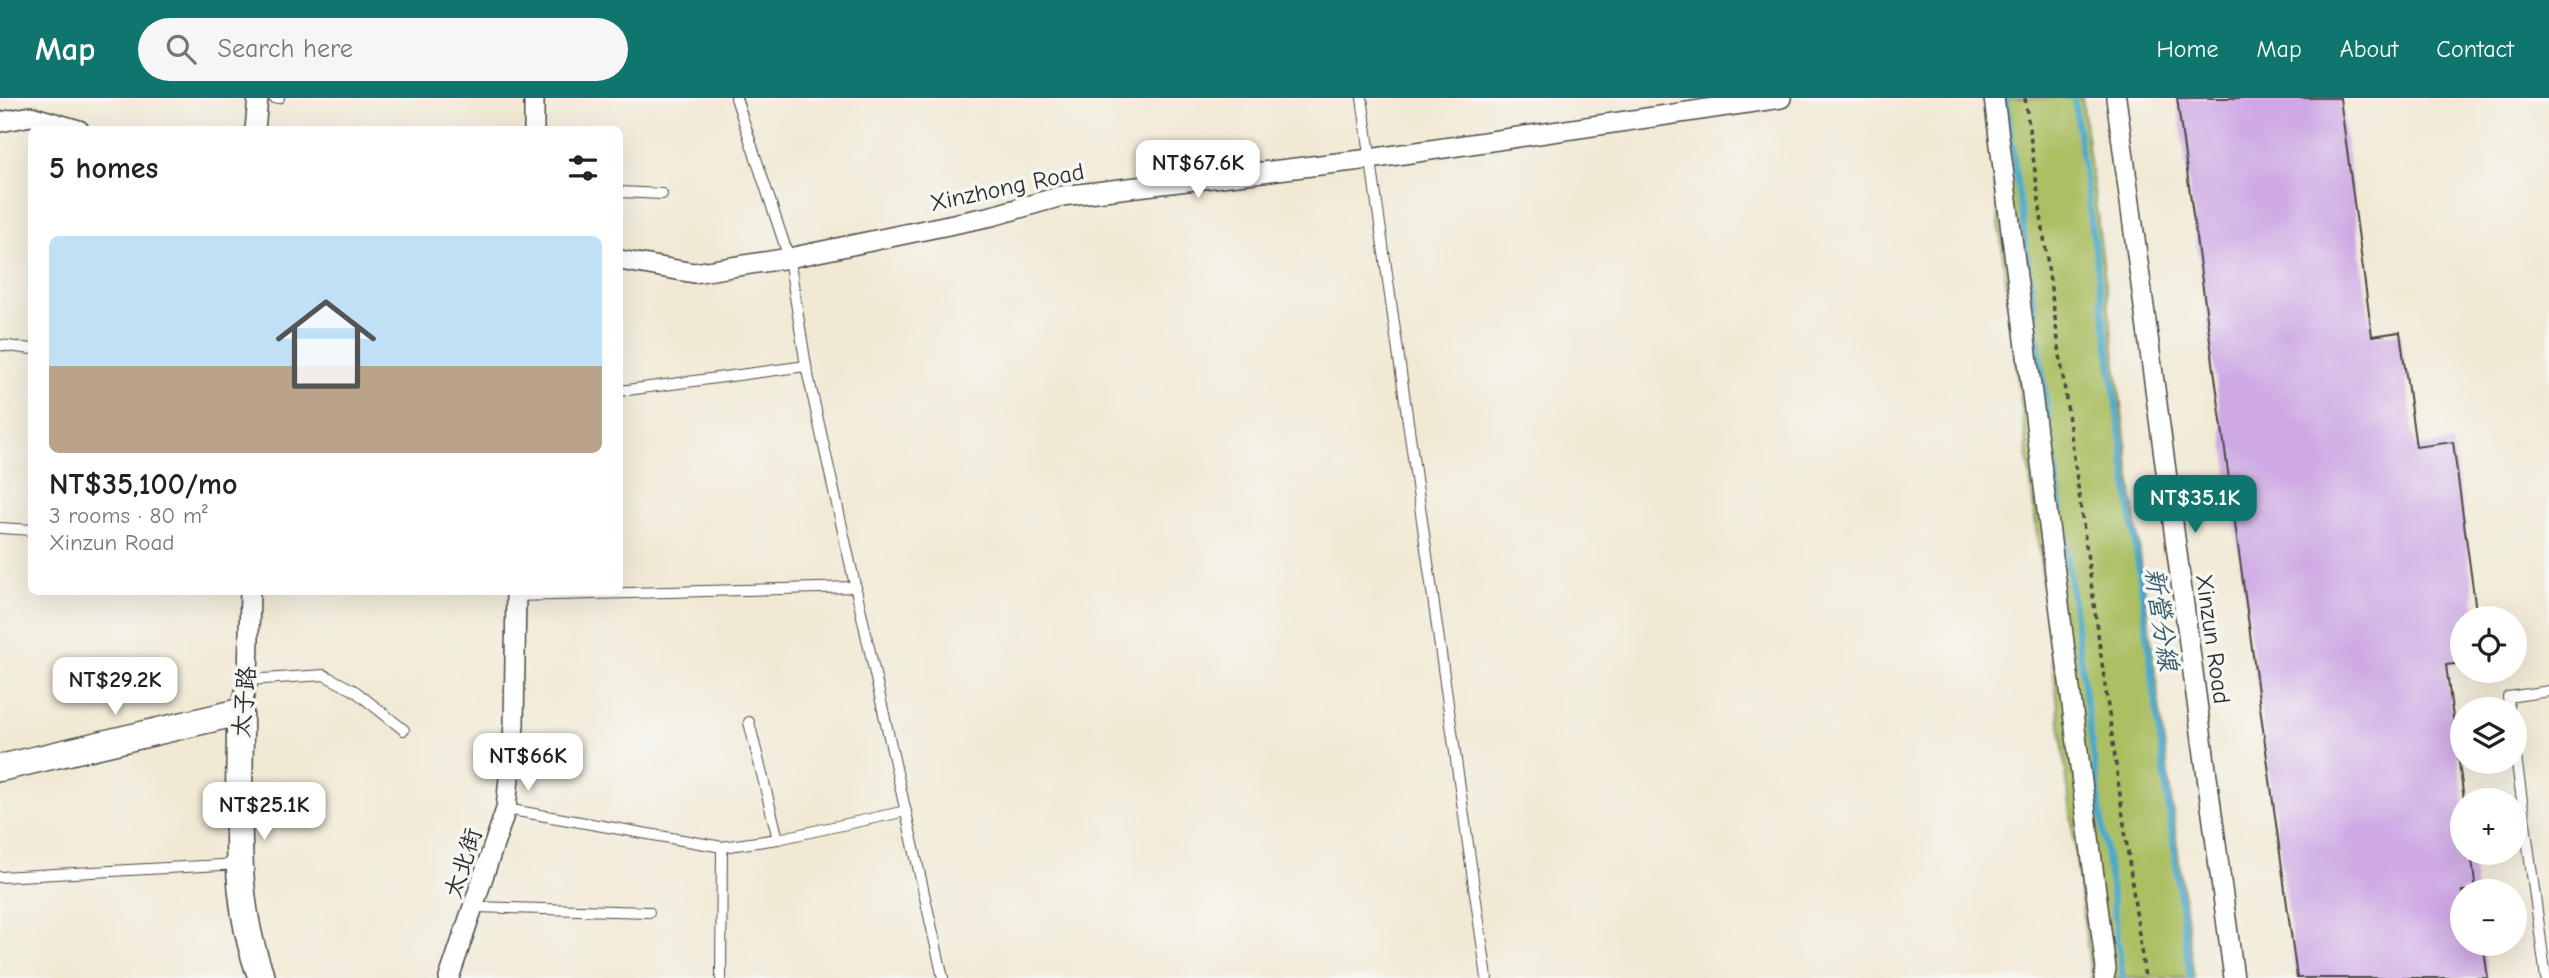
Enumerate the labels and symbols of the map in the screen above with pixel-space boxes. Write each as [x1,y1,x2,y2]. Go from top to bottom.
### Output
pin: NT$67.6K [1126,140,1270,200]
street label: Xinzhong Road [927,157,1087,217]
pin: NT$35.1K [2123,476,2267,535]
water label: 新營分線 [2139,566,2183,675]
street label: Xinzun Road [2190,572,2236,706]
pin: NT$29.2K [43,658,187,717]
street label: 太子路 [227,665,261,739]
pin: NT$66K [471,734,585,793]
pin: NT$25.1K [192,782,336,842]
street label: 太北街 [439,824,487,902]

